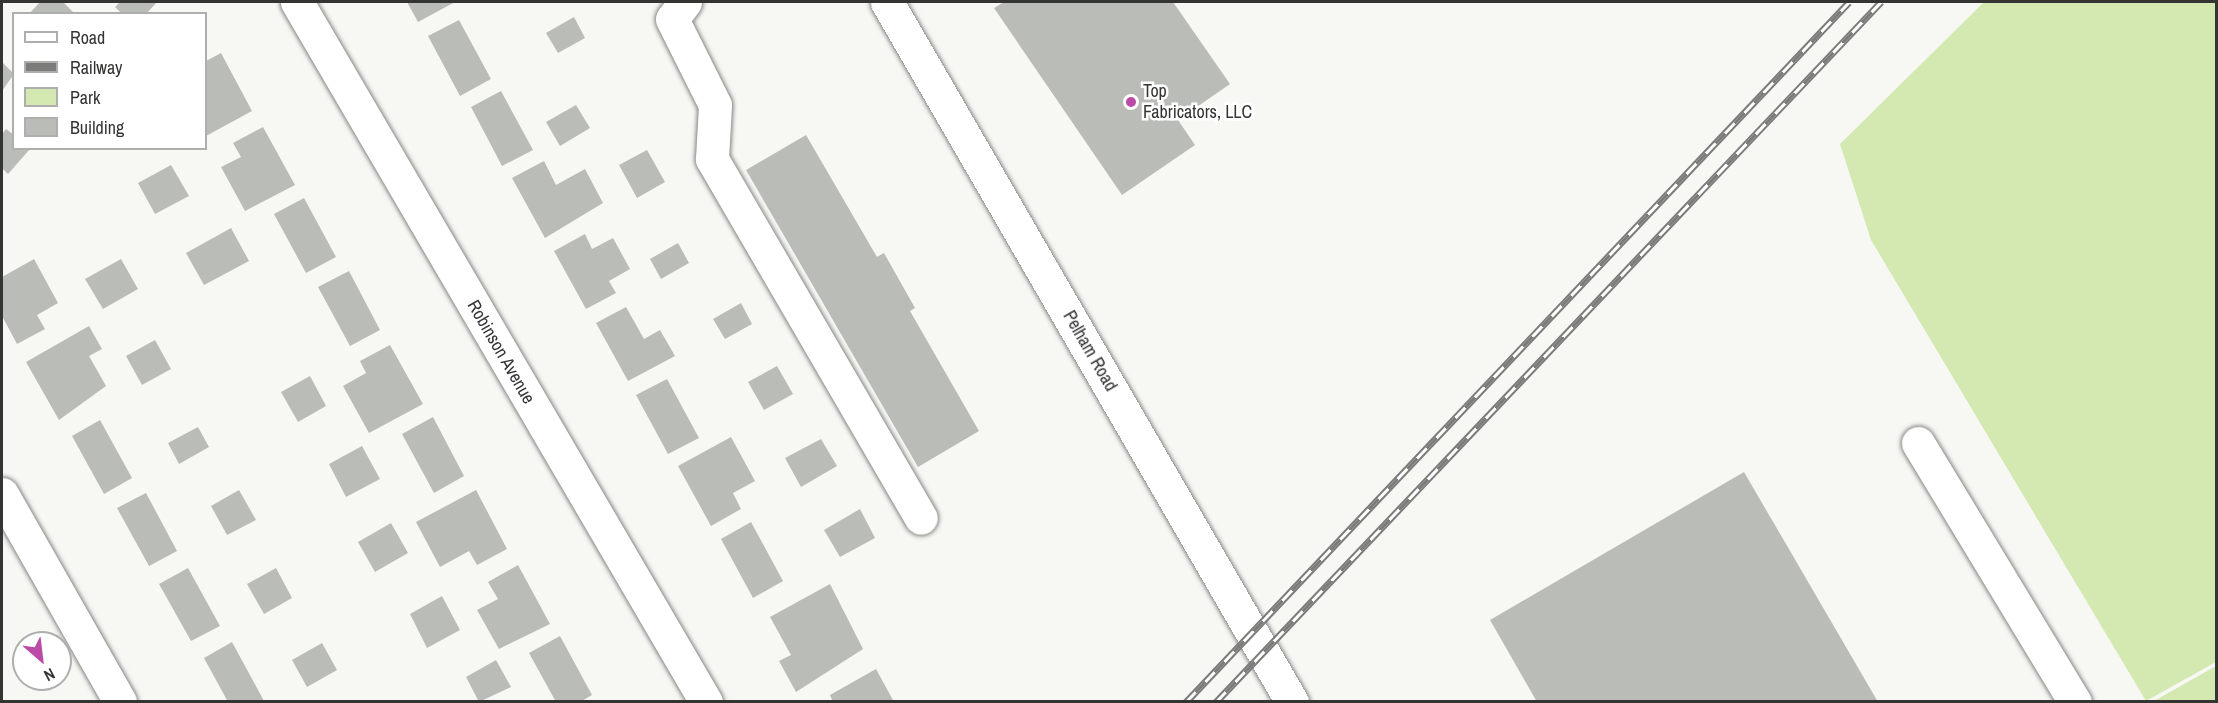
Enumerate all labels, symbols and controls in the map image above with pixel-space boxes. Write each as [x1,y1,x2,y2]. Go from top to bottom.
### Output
legend [12,12,207,150]
text: Road [70,25,105,50]
text: Railway [70,55,123,80]
place label: Top Fabricators, LLC [1143,81,1252,124]
text: Park [70,85,100,110]
marker: Top Fabricators, LLC [1124,95,1138,109]
text: Building [70,115,124,140]
street label: Robinson Avenue [462,296,540,408]
street label: Pelham Road [1058,307,1122,395]
north arrow [12,631,72,691]
text: N [40,663,59,687]

